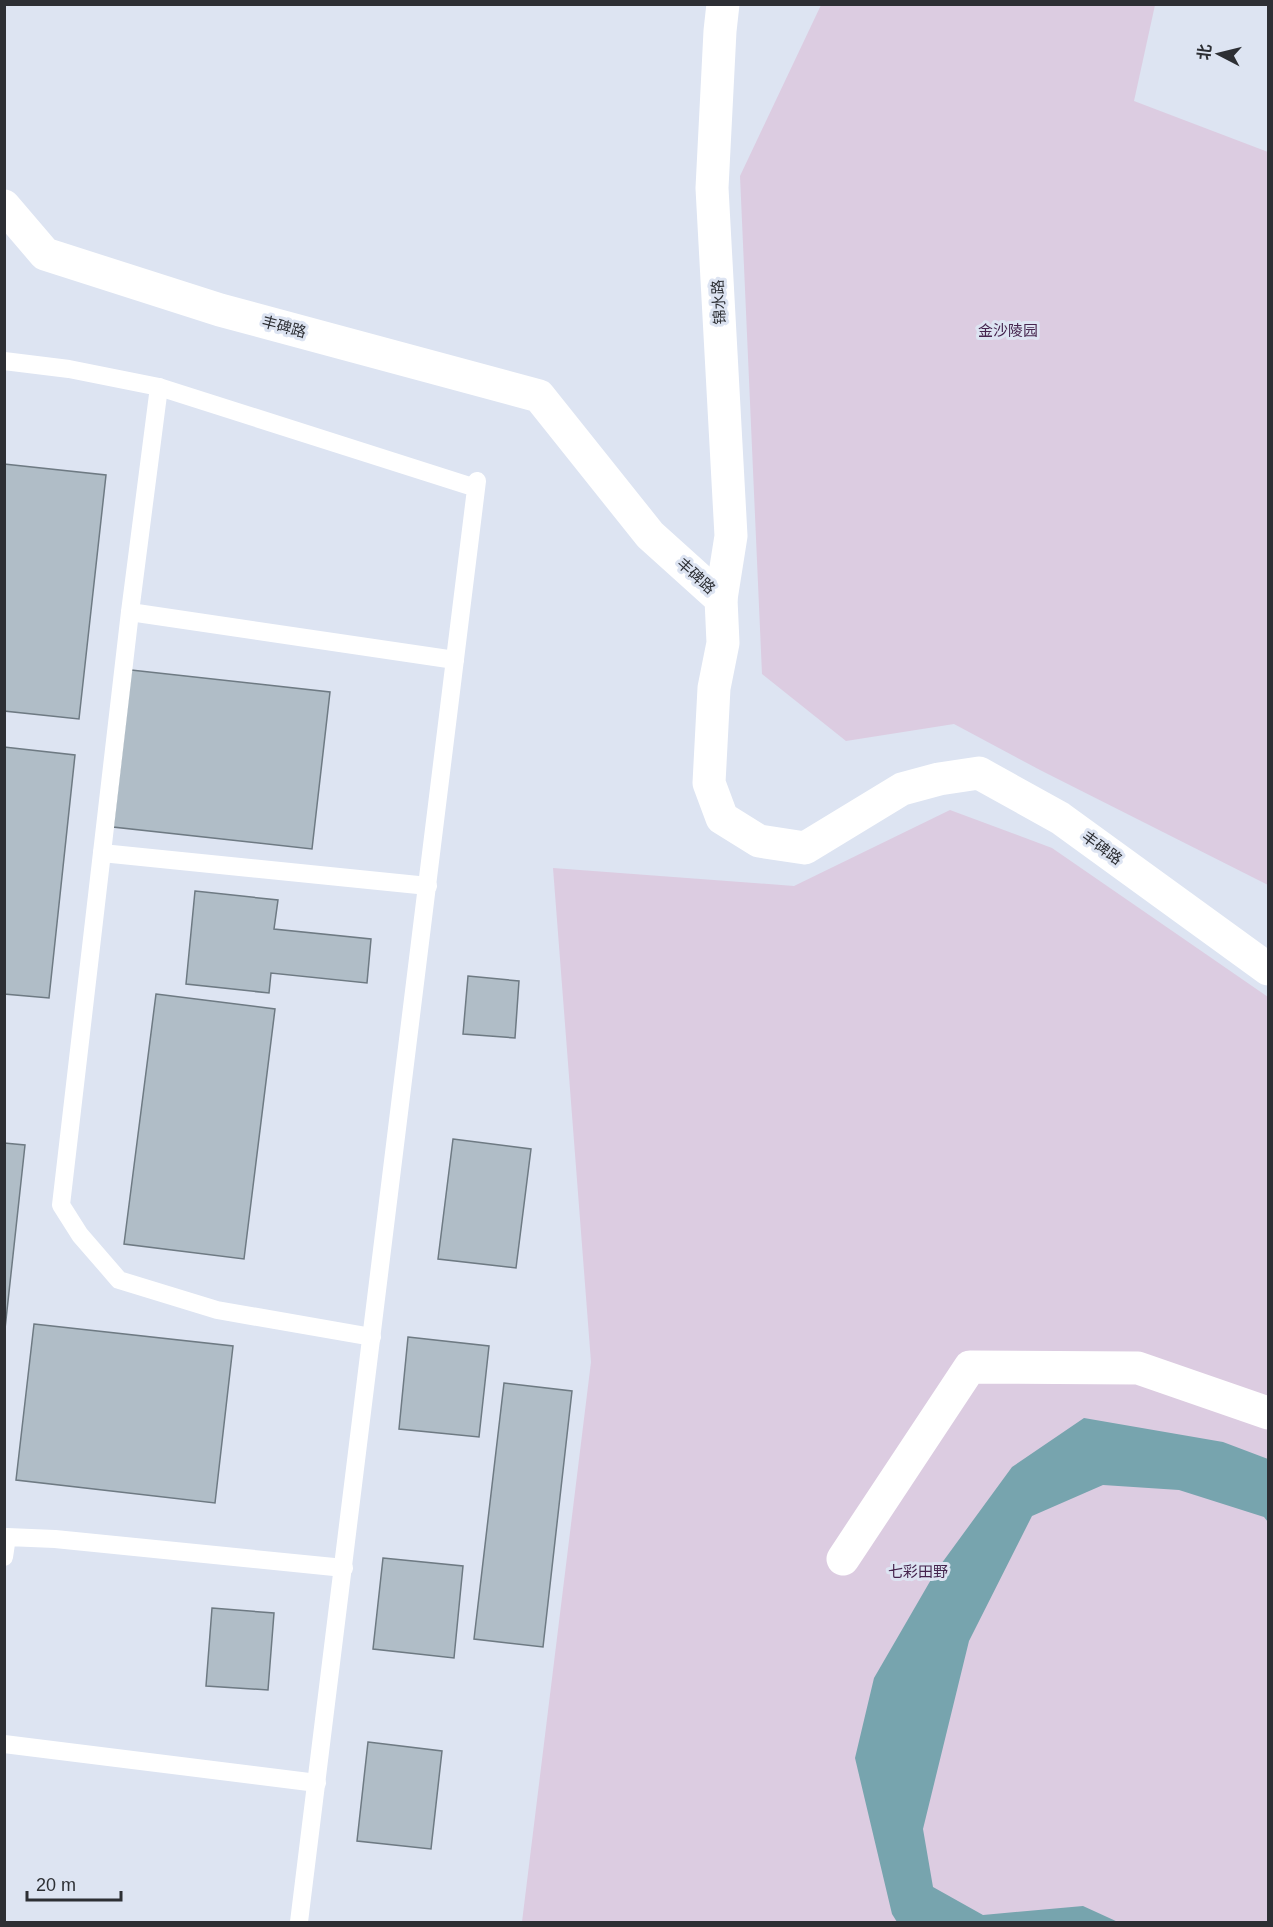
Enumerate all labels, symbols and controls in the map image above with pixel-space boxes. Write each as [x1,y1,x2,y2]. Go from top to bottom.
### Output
north arrow [1189,24,1249,84]
text: 北 [1195,43,1214,61]
street label: 锦水路 [709,279,728,325]
street label: 丰碑路 [260,312,308,341]
park label: 金沙陵园 [978,322,1038,339]
street label: 丰碑路 [674,554,719,597]
street label: 丰碑路 [1079,827,1125,868]
park label: 七彩田野 [888,1563,948,1580]
scale bar [27,1864,122,1902]
text: 20 m [36,1875,76,1895]

